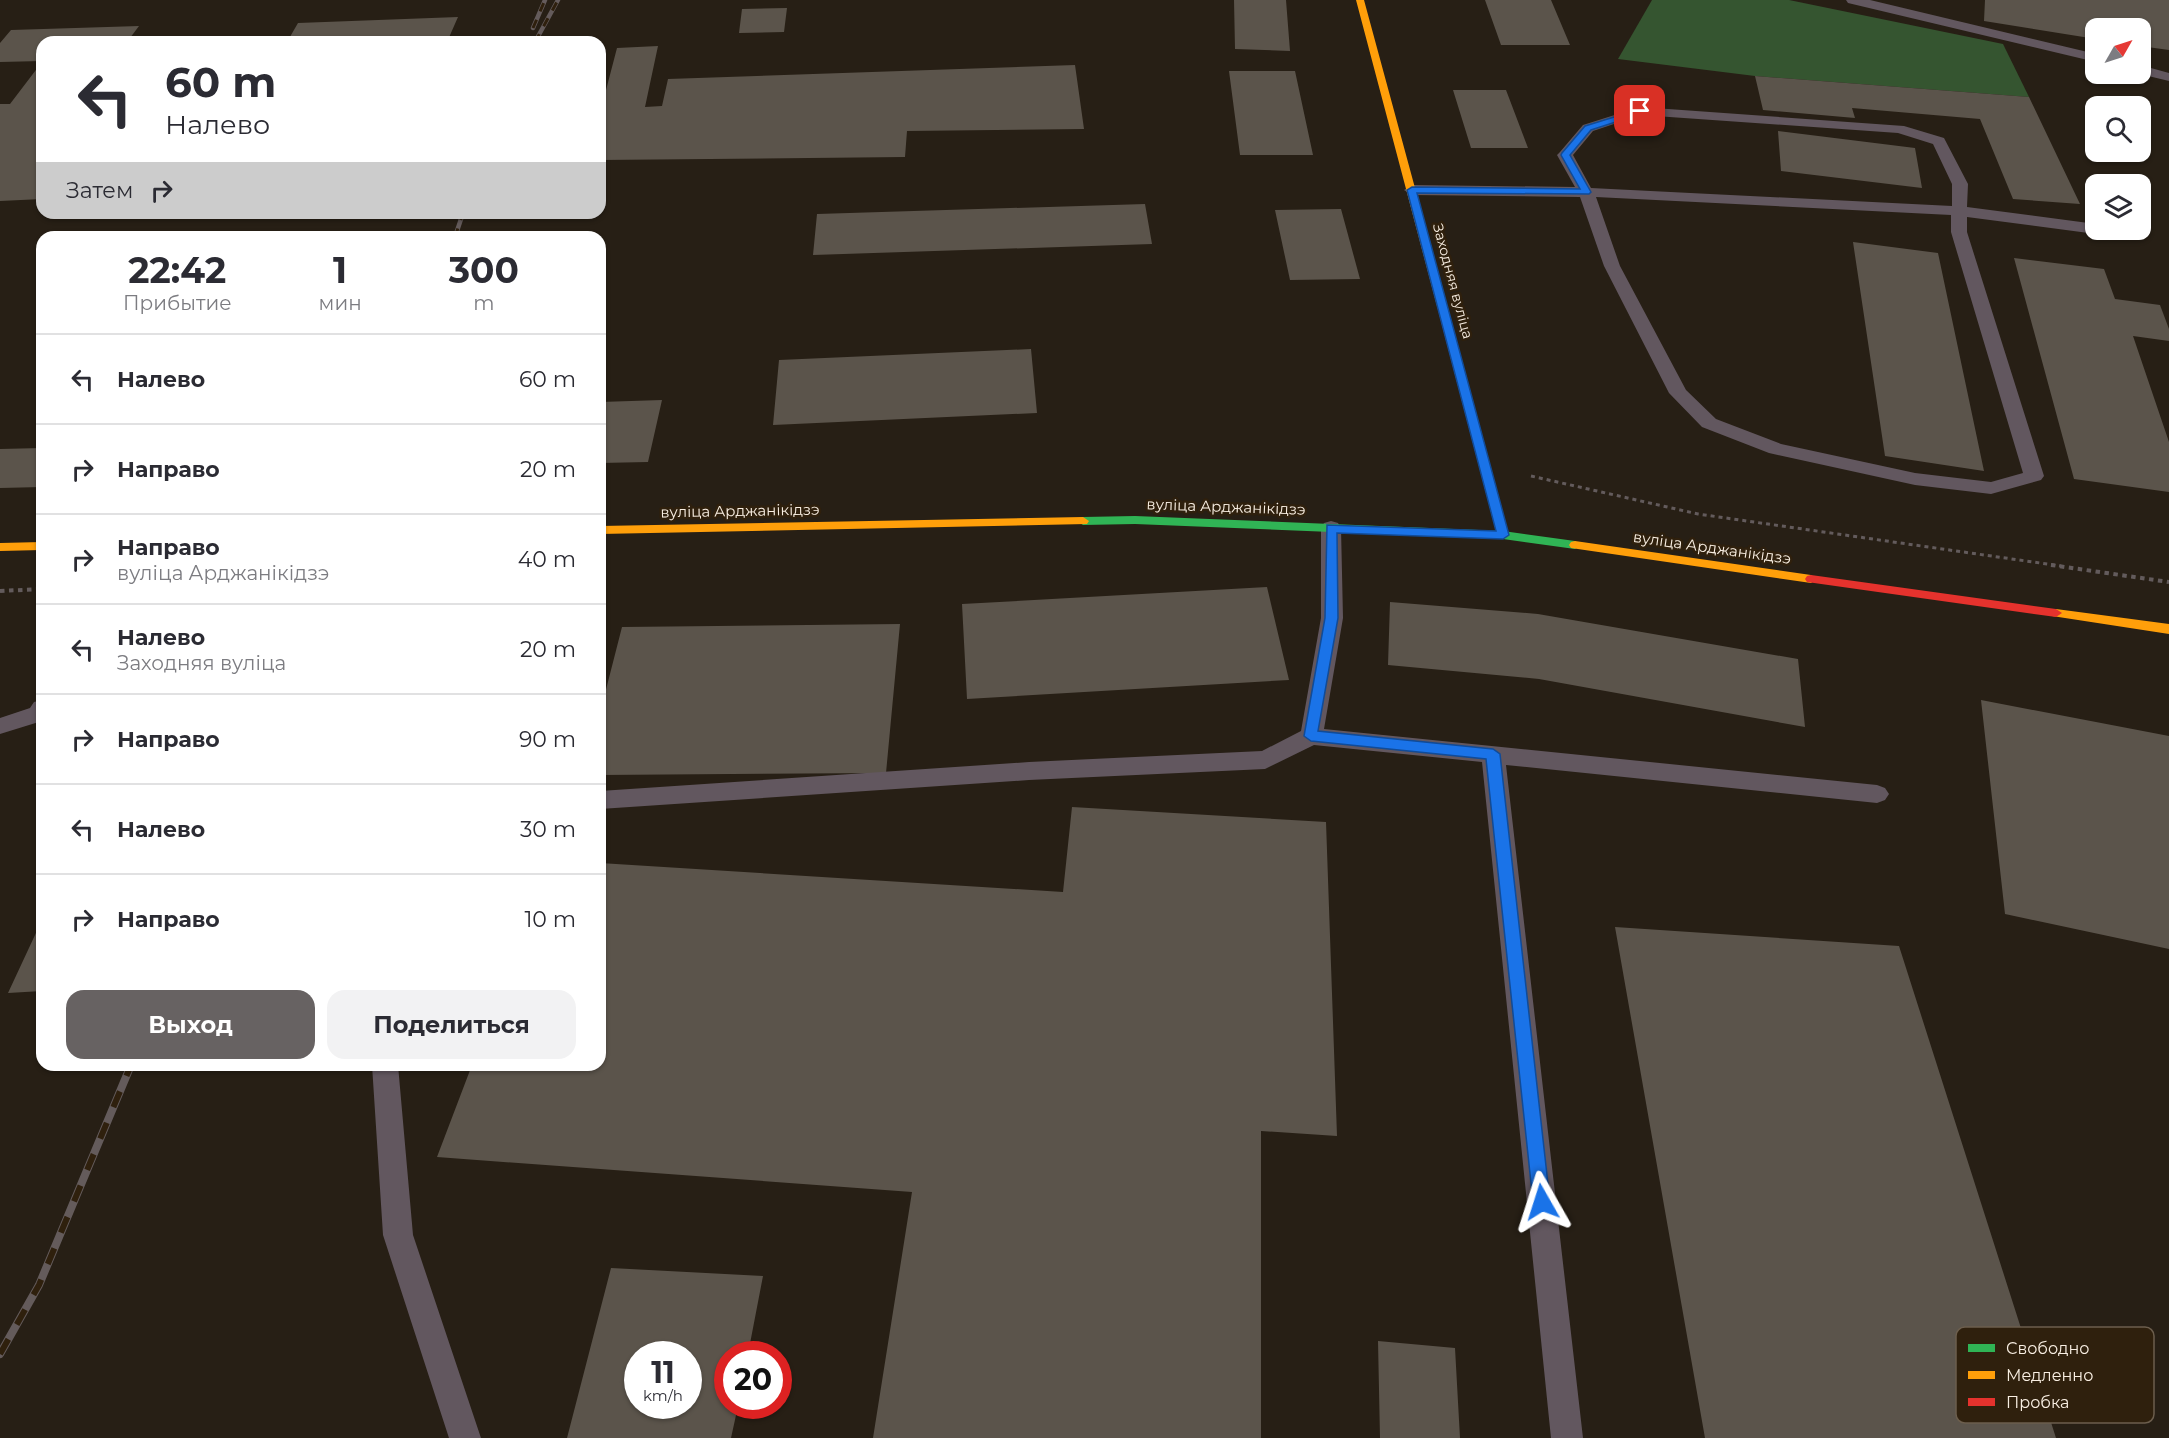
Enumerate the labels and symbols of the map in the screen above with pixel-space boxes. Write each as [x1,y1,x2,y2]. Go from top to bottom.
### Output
north arrow [2085,18,2151,84]
pin [1614,85,1665,136]
street label: Заходняя вуліца [1429,221,1477,341]
street label: вуліца Арджанікідзэ [1146,494,1306,519]
street label: вуліца Арджанікідзэ [660,500,820,521]
street label: вуліца Арджанікідзэ [1632,527,1792,568]
position arrow [1510,1170,1574,1234]
legend [1956,1327,2154,1423]
text: Свободно [2006,1339,2089,1358]
speed limit sign: 20 [714,1341,792,1419]
text: Медленно [2006,1366,2093,1385]
text: Пробка [2006,1393,2069,1412]

